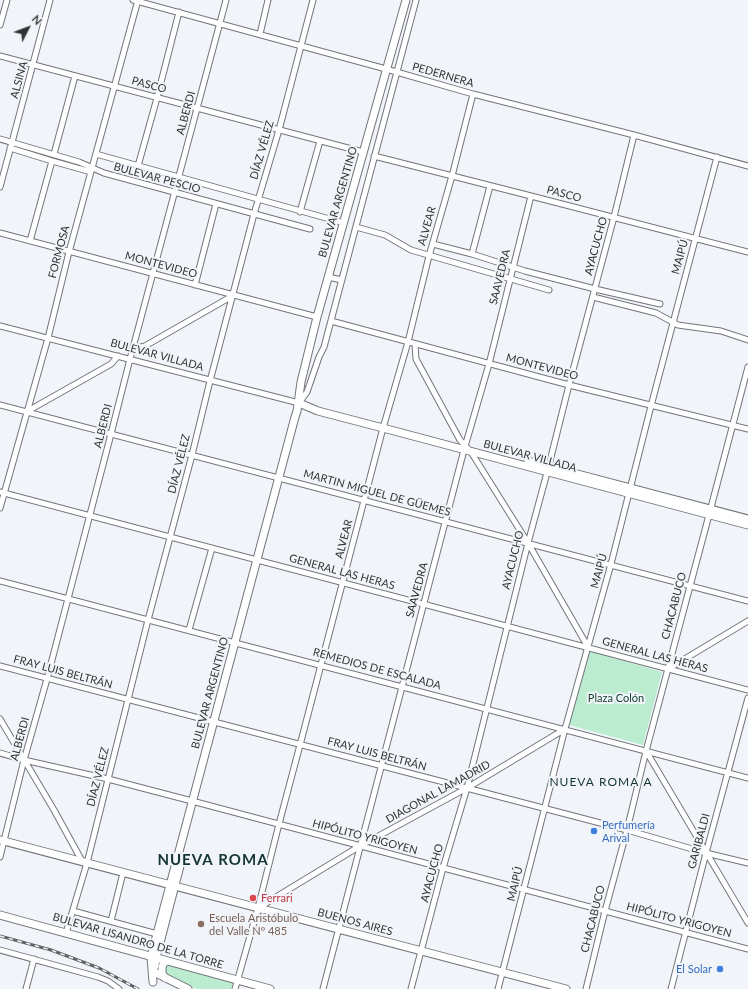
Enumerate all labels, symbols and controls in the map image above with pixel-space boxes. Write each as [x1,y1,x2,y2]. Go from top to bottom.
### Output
north arrow [8,8,48,48]
text: N [30,12,45,27]
street label: ALSINA [8,60,30,100]
street label: PEDERNERA [411,60,475,90]
street label: PASCO [130,74,168,96]
street label: ALBERDI [174,90,198,136]
street label: DÍAZ VÉLEZ [247,119,277,181]
street label: BULEVAR ARGENTINO [316,145,360,259]
street label: BULEVAR PESCIO [112,160,202,196]
street label: PASCO [545,183,583,205]
street label: ALVEAR [415,205,439,247]
street label: AYACUCHO [582,215,610,277]
street label: FORMOSA [46,224,72,280]
street label: MAIPÚ [669,238,691,276]
street label: SAAVEDRA [487,248,513,306]
street label: MONTEVIDEO [123,249,199,281]
street label: BULEVAR VILLADA [109,336,205,374]
street label: MONTEVIDEO [504,351,580,383]
street label: ALBERDI [91,403,115,449]
street label: DÍAZ VÉLEZ [165,433,193,495]
street label: BULEVAR VILLADA [482,437,578,475]
street label: MARTIN MIGUEL DE GÜEMES [302,467,452,519]
street label: ALVEAR [332,518,356,560]
street label: AYACUCHO [499,529,527,591]
street label: GENERAL LAS HERAS [288,552,396,592]
street label: MAIPÚ [588,552,610,590]
street label: SAAVEDRA [403,561,431,619]
street label: CHACABUCO [659,571,689,641]
street label: GENERAL LAS HERAS [601,635,709,675]
street label: BULEVAR ARGENTINO [189,636,231,750]
street label: REMEDIOS DE ESCALADA [311,646,443,692]
street label: FRAY LUIS BELTRÁN [12,652,114,692]
park label: Plaza Colón [588,691,644,705]
street label: ALBERDI [8,716,32,762]
street label: FRAY LUIS BELTRÁN [326,734,428,774]
street label: DÍAZ VÉLEZ [84,746,112,808]
street label: DIAGONAL LAMADRID [384,758,492,826]
district label: NUEVA ROMA A [549,775,653,789]
street label: GARIBALDI [685,812,713,870]
street label: HIPÓLITO YRIGOYEN [311,817,419,857]
place label: Perfumería Arival [602,818,655,844]
marker: Perfumería Arival [589,826,599,836]
street label: AYACUCHO [418,842,446,904]
district label: NUEVA ROMA [157,851,269,869]
street label: MAIPÚ [504,865,526,903]
street label: CHACABUCO [578,884,608,954]
place label: Ferrari [261,891,293,905]
marker: Ferrari [248,893,258,903]
street label: HIPÓLITO YRIGOYEN [625,900,733,940]
street label: BUENOS AIRES [316,906,394,938]
street label: BULEVAR LISANDRO DE LA TORRE [51,910,225,972]
place label: Escuela Aristóbulo del Valle Nº 485 [209,911,298,937]
marker: Escuela Aristóbulo del Valle Nº 485 [196,919,206,929]
place label: El Solar [676,962,712,976]
marker: El Solar [715,964,725,974]

